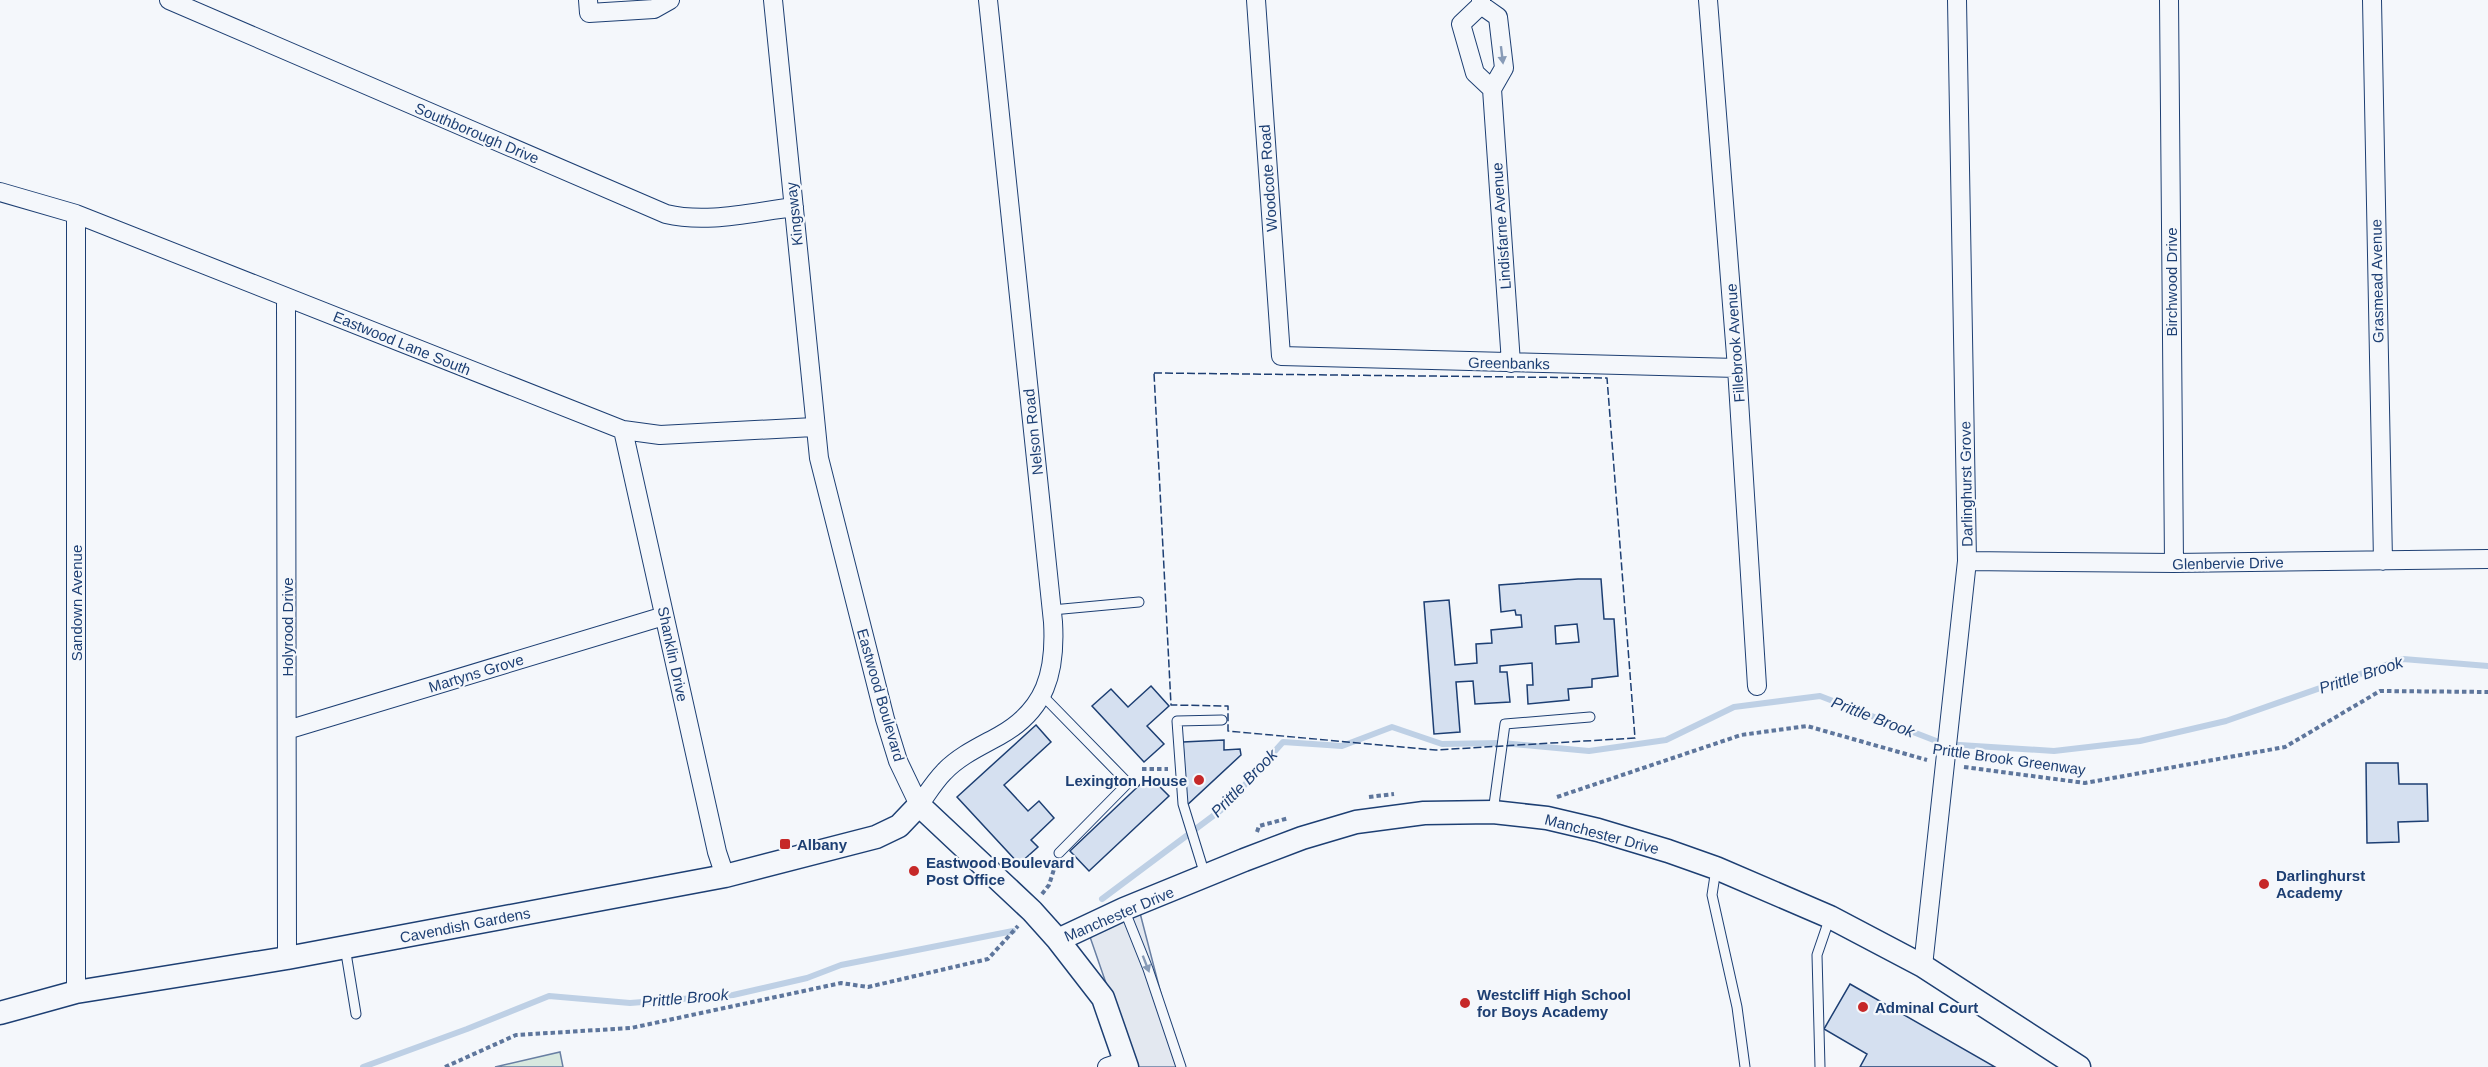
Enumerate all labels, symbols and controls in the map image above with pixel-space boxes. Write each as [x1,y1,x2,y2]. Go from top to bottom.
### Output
one-way arrow [1498,45,1507,64]
street label: Southborough Drive [412,99,542,167]
street label: Woodcote Road [1256,124,1280,232]
street label: Lindisfarne Avenue [1488,162,1514,290]
street label: Kingsway [782,181,806,247]
street label: Grasmead Avenue [2367,219,2387,343]
street label: Birchwood Drive [2163,227,2180,337]
street label: Fillebrook Avenue [1722,283,1748,403]
street label: Eastwood Lane South [331,308,473,378]
street label: Greenbanks [1468,354,1550,372]
street label: Nelson Road [1020,388,1046,476]
street label: Darlinghurst Grove [1956,421,1976,547]
street label: Sandown Avenue [68,545,85,661]
street label: Glenbervie Drive [2172,554,2284,572]
street label: Holyrood Drive [279,577,296,677]
street label: Shanklin Drive [655,605,691,703]
street label: Eastwood Boulevard [854,627,908,763]
street label: Martyns Grove [426,650,526,696]
water label: Prittle Brook [2317,653,2406,697]
water label: Prittle Brook [1829,693,1918,741]
street label: Prittle Brook Greenway [1931,740,2087,778]
water label: Prittle Brook [1208,745,1281,820]
place label: Lexington House [1065,772,1187,789]
marker: Lexington House [1192,773,1206,787]
street label: Manchester Drive [1543,811,1661,857]
place label: Albany [797,836,848,853]
marker: Albany [778,837,792,851]
place label: Eastwood Boulevard Post Office [926,854,1074,888]
marker: Eastwood Boulevard Post Office [907,864,921,878]
place label: Darlinghurst Academy [2276,867,2365,901]
marker: Darlinghurst Academy [2257,877,2271,891]
street label: Manchester Drive [1062,883,1176,945]
street label: Cavendish Gardens [398,904,532,946]
one-way arrow [1141,955,1151,973]
water label: Prittle Brook [641,986,730,1010]
place label: Westcliff High School for Boys Academy [1477,986,1631,1020]
marker: Westcliff High School for Boys Academy [1458,996,1472,1010]
place label: Adminal Court [1875,999,1978,1016]
marker: Adminal Court [1856,1000,1870,1014]

